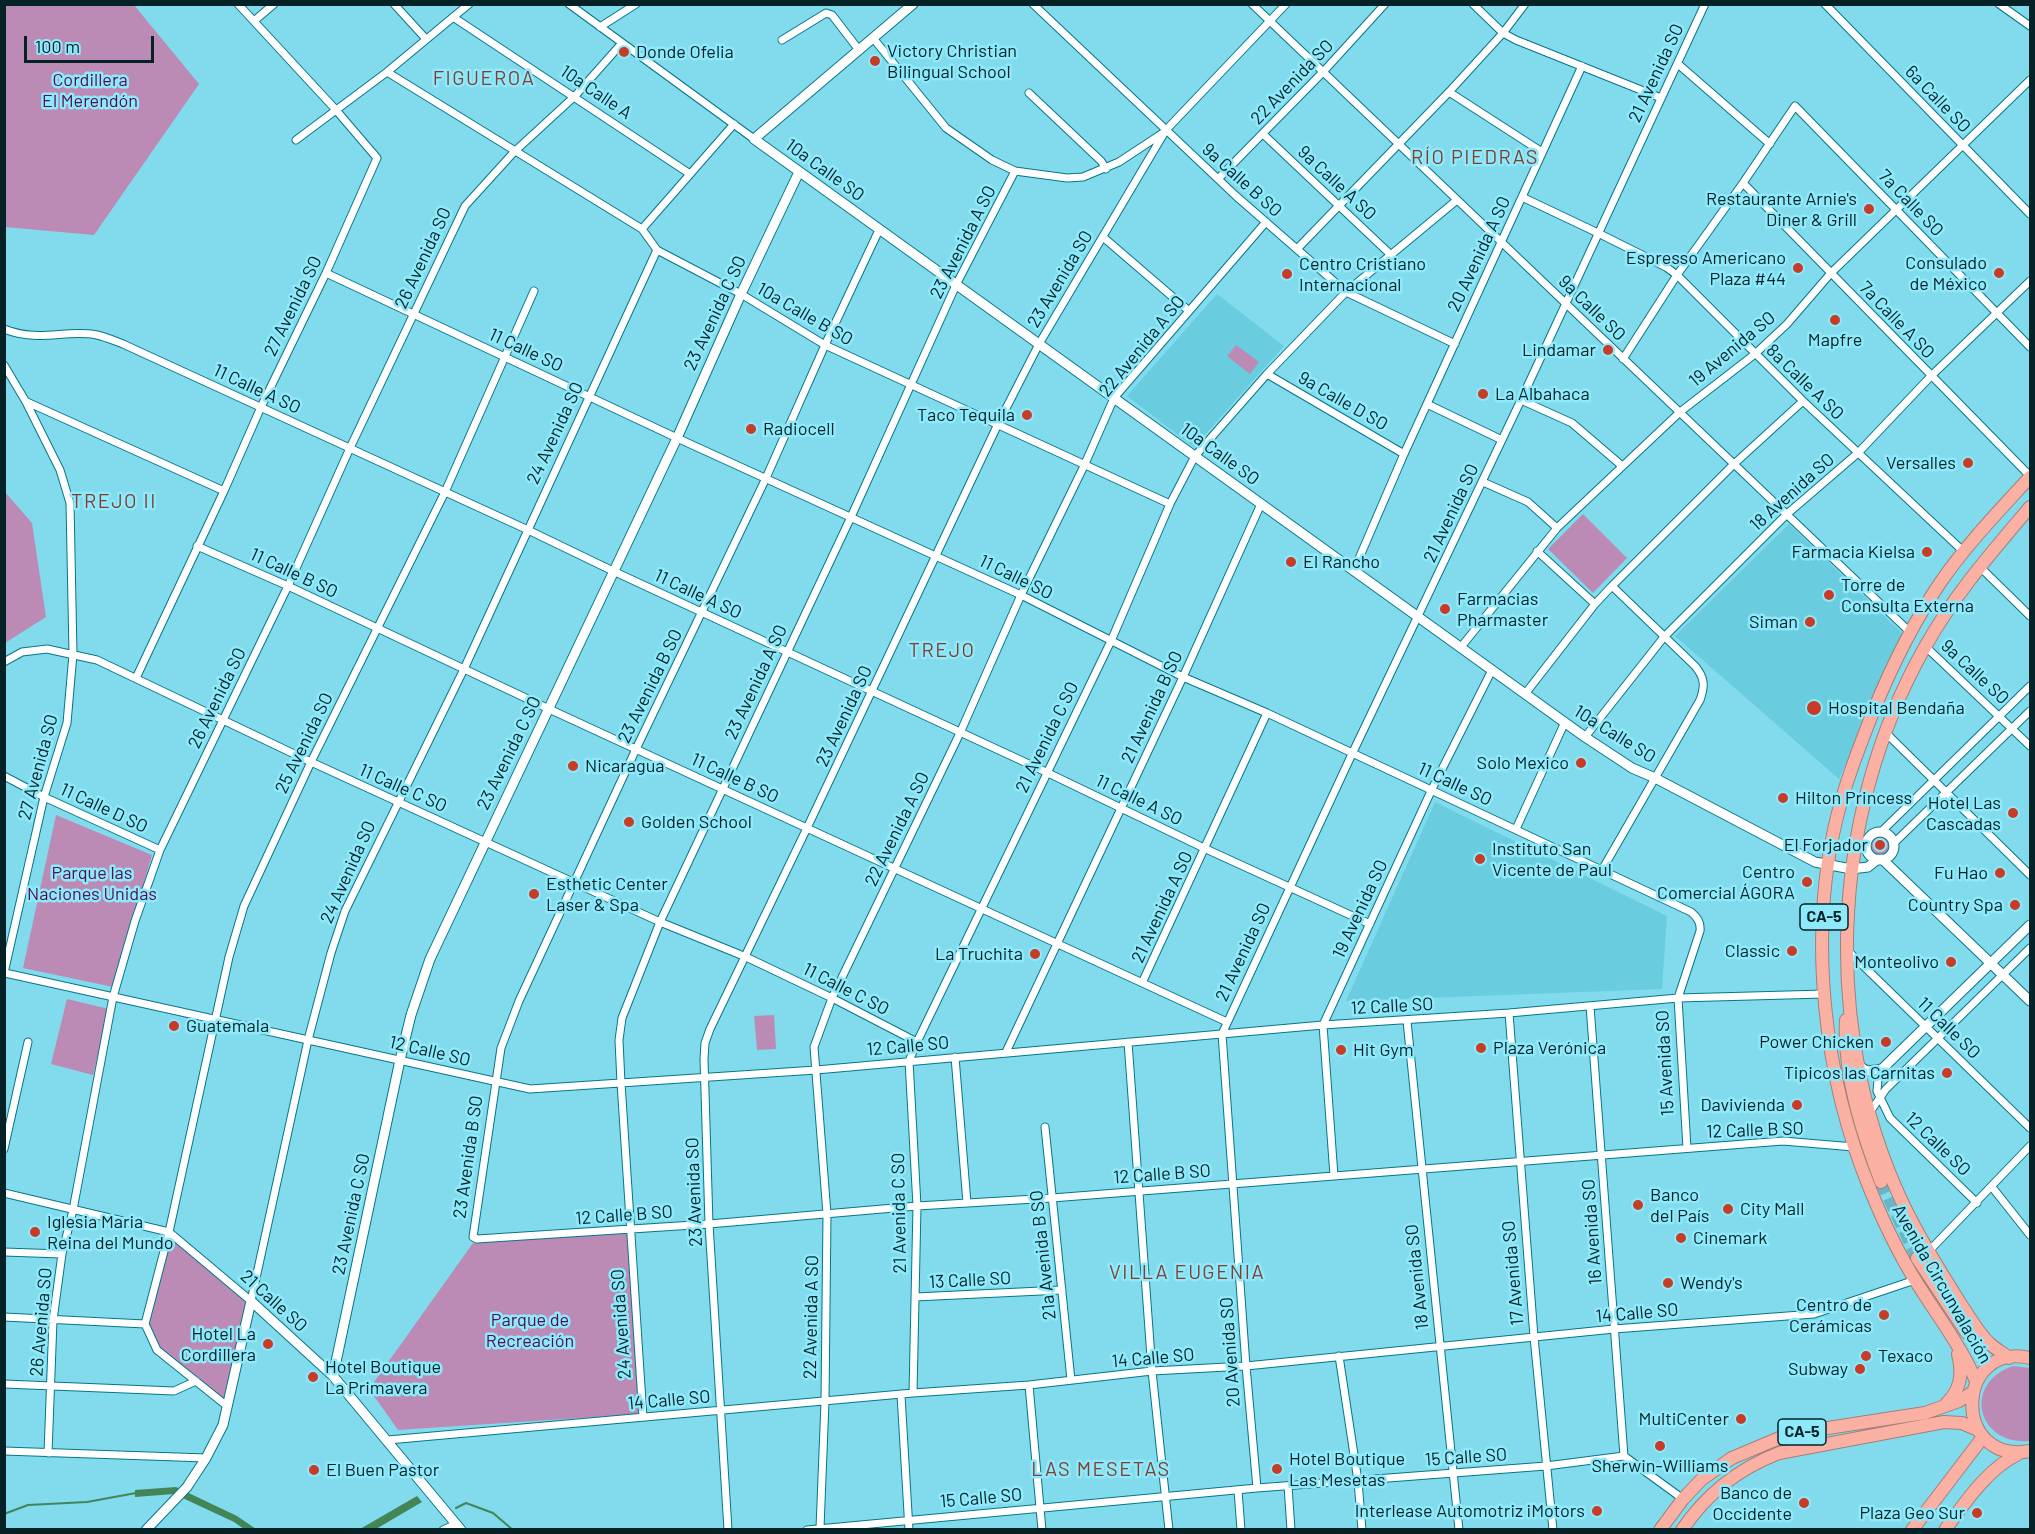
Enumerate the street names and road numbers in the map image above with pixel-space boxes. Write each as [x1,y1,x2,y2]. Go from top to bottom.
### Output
street label: 21 Avenida SO [1624,20,1688,126]
street label: 22 Avenida SO [1246,35,1338,129]
street label: 10a Calle A [556,60,636,124]
street label: 6a Calle SO [1901,61,1975,137]
street label: 10a Calle SO [781,134,869,206]
street label: 9a Calle B SO [1198,138,1286,222]
street label: 9a Calle A SO [1293,141,1381,225]
street label: 7a Calle SO [1874,165,1948,241]
street label: 23 Avenida A SO [925,182,1001,302]
street label: 20 Avenida A SO [1443,193,1515,315]
street label: 26 Avenida SO [390,204,456,312]
street label: 23 Avenida SO [1023,227,1097,331]
street label: 27 Avenida SO [259,252,327,360]
street label: 23 Avenida C SO [679,252,751,374]
street label: 9a Calle SO [1554,271,1630,345]
street label: 7a Calle A SO [1855,277,1939,363]
street label: 10a Calle B SO [753,278,857,350]
street label: 22 Avenida A SO [1094,291,1190,401]
street label: 19 Avenida SO [1684,307,1780,391]
street label: 11 Calle SO [485,323,567,377]
street label: 8a Calle A SO [1762,340,1848,424]
street label: 11 Calle A SO [210,359,304,419]
street label: 9a Calle D SO [1294,367,1392,435]
street label: 24 Avenida SO [522,379,588,487]
street label: 10a Calle SO [1176,418,1264,490]
street label: 18 Avenida SO [1745,448,1839,536]
street label: 21 Avenida SO [1419,460,1483,566]
street label: 11 Calle B SO [247,543,341,603]
street label: 11 Calle SO [976,550,1056,604]
street label: 11 Calle A SO [651,564,745,624]
street label: 23 Avenida A SO [720,621,792,743]
street label: 23 Avenida B SO [613,625,687,747]
street label: 9a Calle SO [1936,635,2014,709]
street label: 26 Avenida SO [183,644,251,752]
street label: 21 Avenida B SO [1117,648,1187,766]
street label: 23 Avenida SO [811,662,877,770]
street label: 21 Avenida C SO [1011,678,1083,796]
street label: 25 Avenida SO [270,689,338,797]
street label: 23 Avenida C SO [472,693,546,813]
street label: 10a Calle SO [1570,700,1660,768]
street label: 27 Avenida SO [14,712,62,822]
street label: 11 Calle B SO [688,748,782,808]
street label: 11 Calle SO [1414,757,1496,811]
street label: 11 Calle C SO [356,759,450,817]
street label: 22 Avenida A SO [860,768,934,890]
street label: 11 Calle A SO [1092,770,1186,830]
street label: 11 Calle D SO [57,778,151,838]
street label: 24 Avenida SO [316,817,380,927]
street label: 21 Avenida A SO [1127,848,1197,966]
street label: 19 Avenida SO [1328,856,1392,962]
street label: 21 Avenida SO [1211,899,1275,1005]
road number: CA-5 [1800,904,1848,930]
street label: 11 Calle C SO [799,958,893,1020]
street label: 12 Calle SO [1350,993,1434,1019]
street label: 11 Calle SO [1913,993,1985,1063]
street label: 15 Avenida SO [1651,1009,1679,1117]
street label: 12 Calle SO [387,1031,473,1071]
street label: 12 Calle SO [866,1032,950,1060]
street label: 23 Avenida B SO [449,1094,487,1220]
street label: 12 Calle SO [1901,1107,1975,1181]
street label: 12 Calle B SO [1706,1118,1804,1142]
street label: 23 Avenida SO [681,1137,707,1247]
street label: 23 Avenida C SO [328,1151,374,1277]
street label: 21 Avenida C SO [887,1152,911,1274]
street label: 12 Calle B SO [1113,1160,1211,1188]
street label: 16 Avenida SO [1578,1178,1606,1286]
street label: 21a Avenida B SO [1025,1189,1061,1321]
street label: 12 Calle B SO [575,1201,673,1229]
street label: Avenida Circunvalación [1888,1201,1996,1367]
street label: 17 Avenida SO [1498,1220,1528,1326]
street label: 18 Avenida SO [1401,1223,1433,1331]
street label: 22 Avenida A SO [799,1255,823,1379]
street label: 21 Calle SO [236,1265,312,1337]
street label: 26 Avenida SO [25,1267,57,1377]
street label: 13 Calle SO [928,1267,1012,1293]
street label: 24 Avenida SO [606,1268,636,1380]
street label: 20 Avenida SO [1215,1296,1245,1408]
street label: 14 Calle SO [1595,1299,1679,1327]
street label: 14 Calle SO [1111,1344,1195,1372]
street label: 14 Calle SO [627,1386,711,1414]
road number: CA-5 [1778,1419,1826,1445]
street label: 15 Calle SO [1424,1443,1508,1471]
street label: 15 Calle SO [939,1484,1023,1512]

